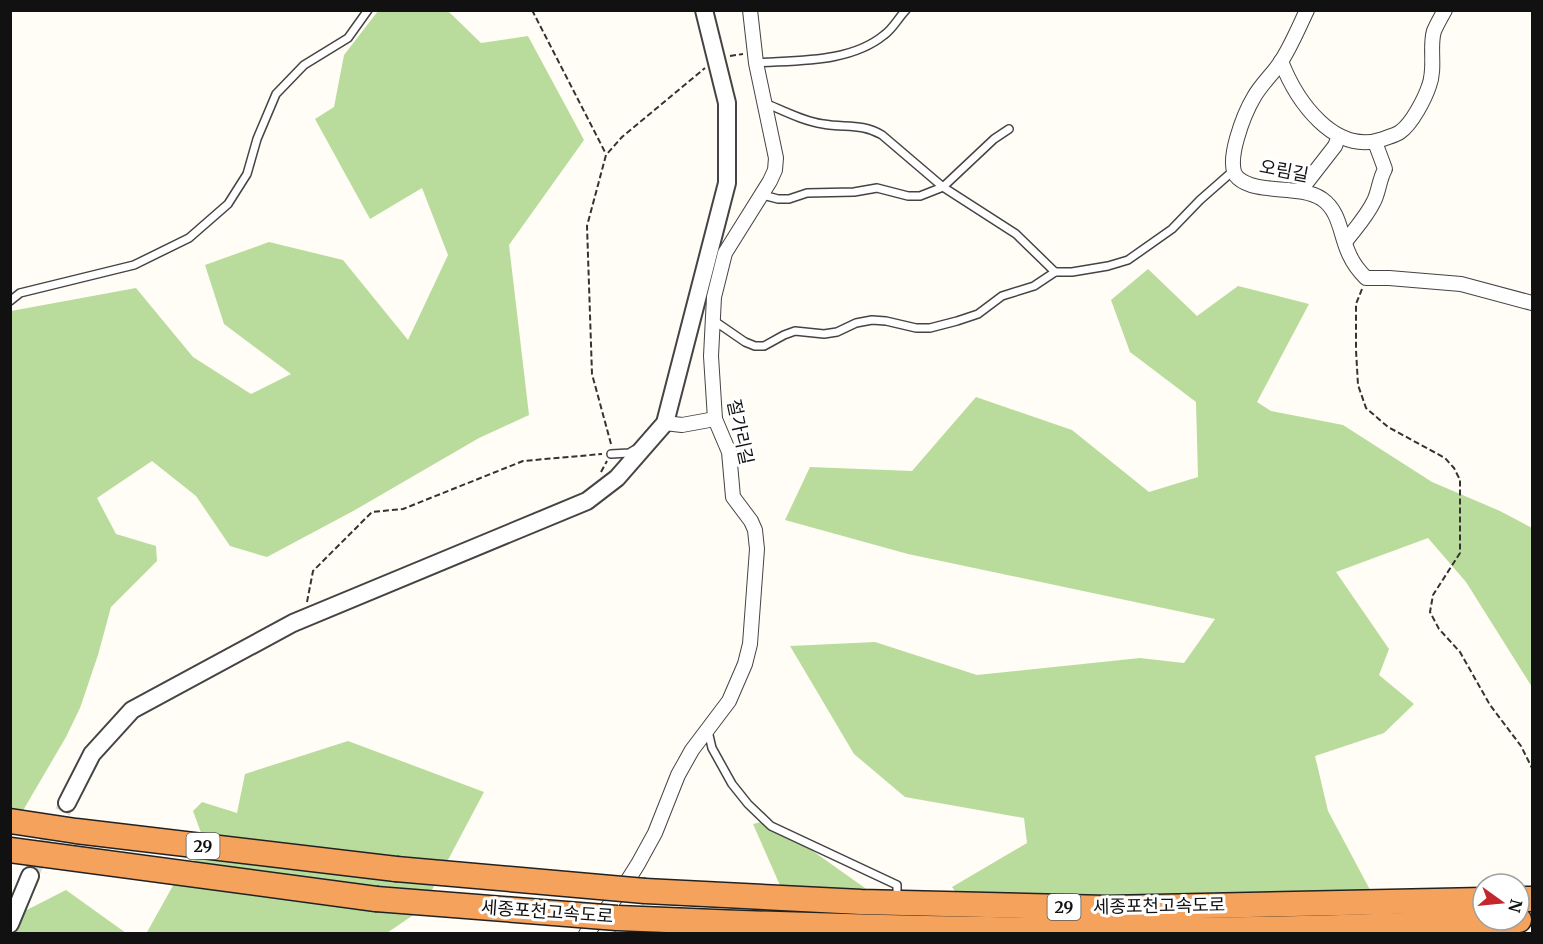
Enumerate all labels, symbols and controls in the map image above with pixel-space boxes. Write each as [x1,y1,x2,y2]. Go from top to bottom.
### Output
street label: 오림길 [1258,154,1311,187]
street label: 절가리길 [722,397,759,467]
road number: 29 [186,833,220,859]
north arrow [1471,872,1531,932]
street label: 세종포천고속도로 [1093,893,1225,918]
road number: 29 [1048,894,1080,920]
street label: 세종포천고속도로 [480,895,614,928]
text: N [1504,897,1527,915]

